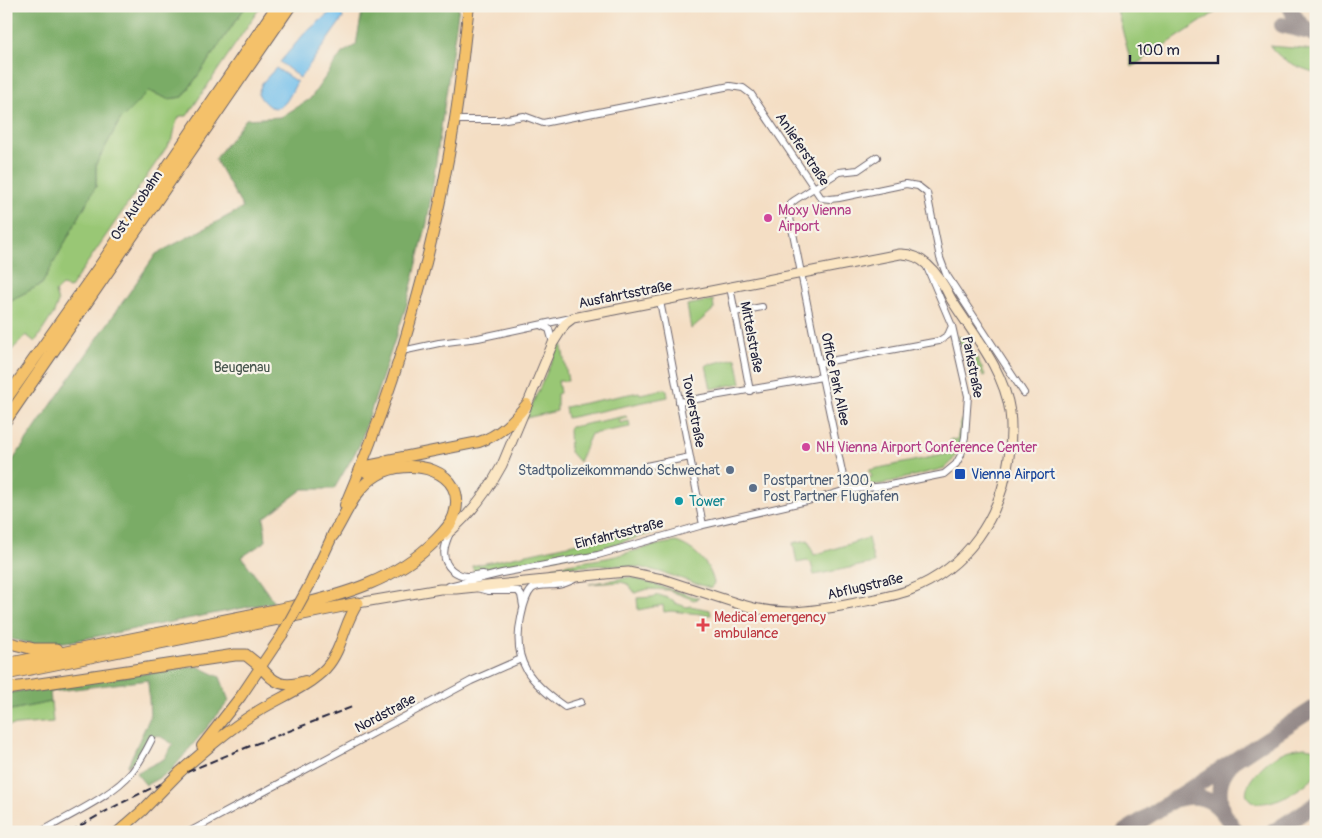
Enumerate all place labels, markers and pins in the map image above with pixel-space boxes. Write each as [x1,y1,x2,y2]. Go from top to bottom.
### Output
place label: Moxy Vienna Airport [778,202,851,235]
marker: Moxy Vienna Airport [762,212,774,224]
place label: NH Vienna Airport Conference Center [816,439,1037,456]
marker: NH Vienna Airport Conference Center [800,441,812,453]
place label: Stadtpolizeikommando Schwechat [518,462,720,479]
marker: Stadtpolizeikommando Schwechat [724,464,736,476]
place label: Vienna Airport [971,466,1056,483]
marker: Vienna Airport [953,467,967,481]
place label: Postpartner 1300, Post Partner Flughafen [763,472,899,505]
marker: Postpartner 1300, Post Partner Flughafen [747,482,759,494]
place label: Tower [689,493,725,510]
marker: Tower [673,495,685,507]
place label: Medical emergency ambulance [714,609,826,642]
marker: Medical emergency ambulance [696,618,710,632]

